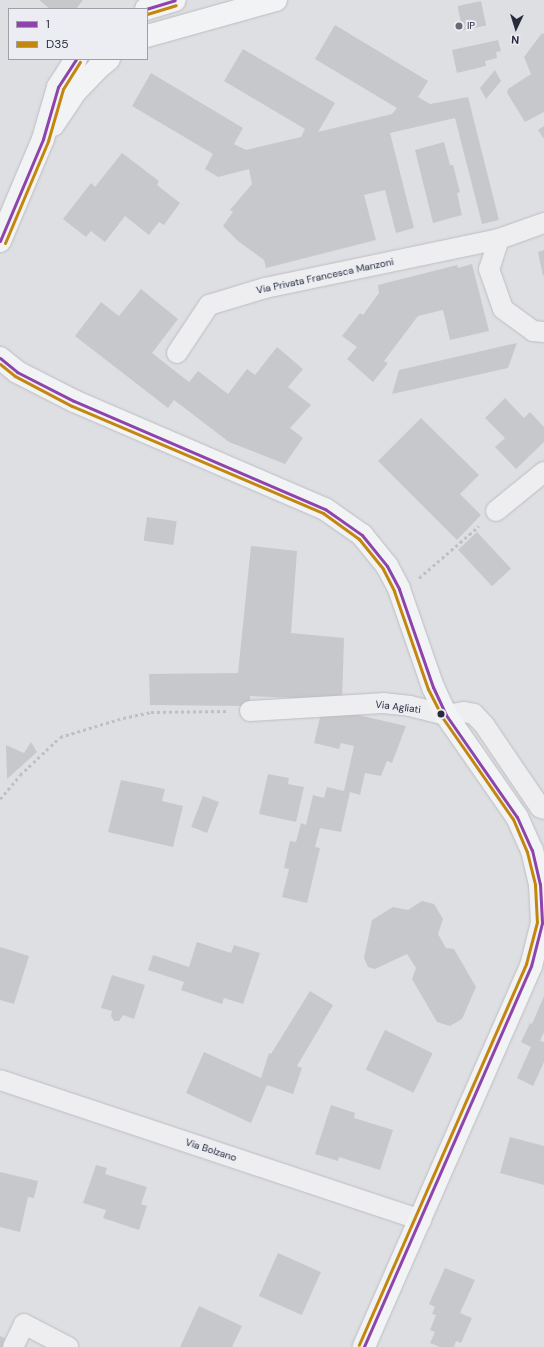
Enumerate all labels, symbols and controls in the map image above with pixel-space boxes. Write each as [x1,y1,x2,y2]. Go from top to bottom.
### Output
legend [8,8,148,60]
north arrow [496,8,536,48]
text: 1 [46,16,50,32]
place label: IP [467,20,475,32]
marker: IP [454,21,464,31]
text: N [511,33,520,47]
text: D35 [46,36,69,52]
street label: Via Privata Francesca Manzoni [255,256,395,296]
street label: Via Agliati [375,698,421,716]
unlabelled marker [436,709,446,719]
street label: Via Bolzano [184,1136,238,1164]

